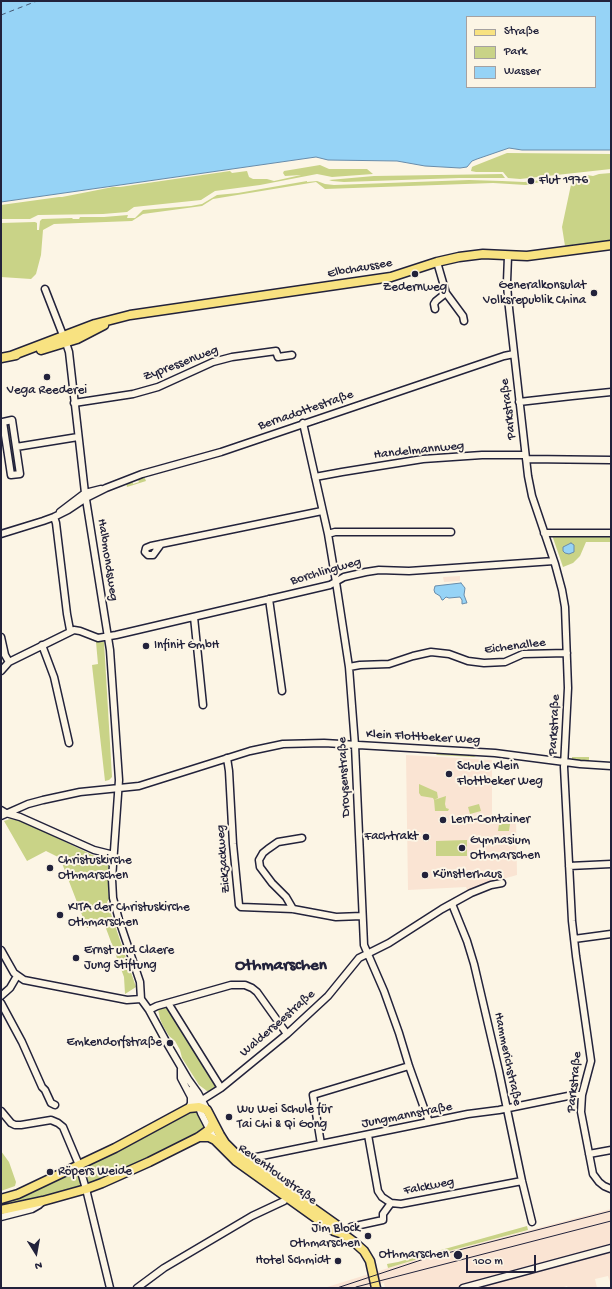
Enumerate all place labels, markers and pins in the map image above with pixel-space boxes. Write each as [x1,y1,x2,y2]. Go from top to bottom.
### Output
place label: Flut 1976 [539,173,588,189]
marker: Flut 1976 [526,176,536,186]
marker: Zedernweg [410,269,420,279]
place label: Generalkonsulat Volksrepublik China [483,278,586,309]
place label: Zedernweg [383,280,447,296]
marker: Generalkonsulat Volksrepublik China [589,288,599,298]
marker: Vega Reederei [42,372,52,382]
place label: Vega Reederei [7,383,87,399]
place label: Infinit GmbH [154,638,219,654]
marker: Infinit GmbH [141,641,151,651]
place label: Schule Klein Flottbeker Weg [457,759,543,790]
marker: Schule Klein Flottbeker Weg [444,769,454,779]
place label: Lern-Container [451,812,530,828]
marker: Lern-Container [438,815,448,825]
place label: Fachtrakt [364,829,418,845]
marker: Fachtrakt [421,832,431,842]
place label: Gymnasium Othmarschen [470,833,540,864]
marker: Gymnasium Othmarschen [457,843,467,853]
place label: Christuskirche Othmarschen [58,853,132,884]
marker: Christuskirche Othmarschen [45,863,55,873]
place label: Künstlerhaus [433,867,502,883]
marker: Künstlerhaus [420,870,430,880]
place label: KITA der Christuskirche Othmarschen [68,900,190,931]
marker: KITA der Christuskirche Othmarschen [55,910,65,920]
place label: Ernst und Claere Jung Stiftung [84,943,174,974]
marker: Ernst und Claere Jung Stiftung [71,953,81,963]
place label: Emkendorfstraße [67,1035,162,1051]
marker: Emkendorfstraße [165,1038,175,1048]
place label: Wu Wei Schule für Tai Chi & Qi Gong [237,1102,332,1133]
marker: Wu Wei Schule für Tai Chi & Qi Gong [224,1112,234,1122]
place label: Röpers Weide [58,1164,132,1180]
marker: Röpers Weide [45,1167,55,1177]
place label: Jim Block Othmarschen [290,1221,360,1252]
marker: Jim Block Othmarschen [363,1231,373,1241]
place label: Othmarschen [379,1247,449,1263]
marker: Othmarschen [452,1249,464,1261]
place label: Hotel Schmidt [255,1253,330,1269]
marker: Hotel Schmidt [333,1256,343,1266]

